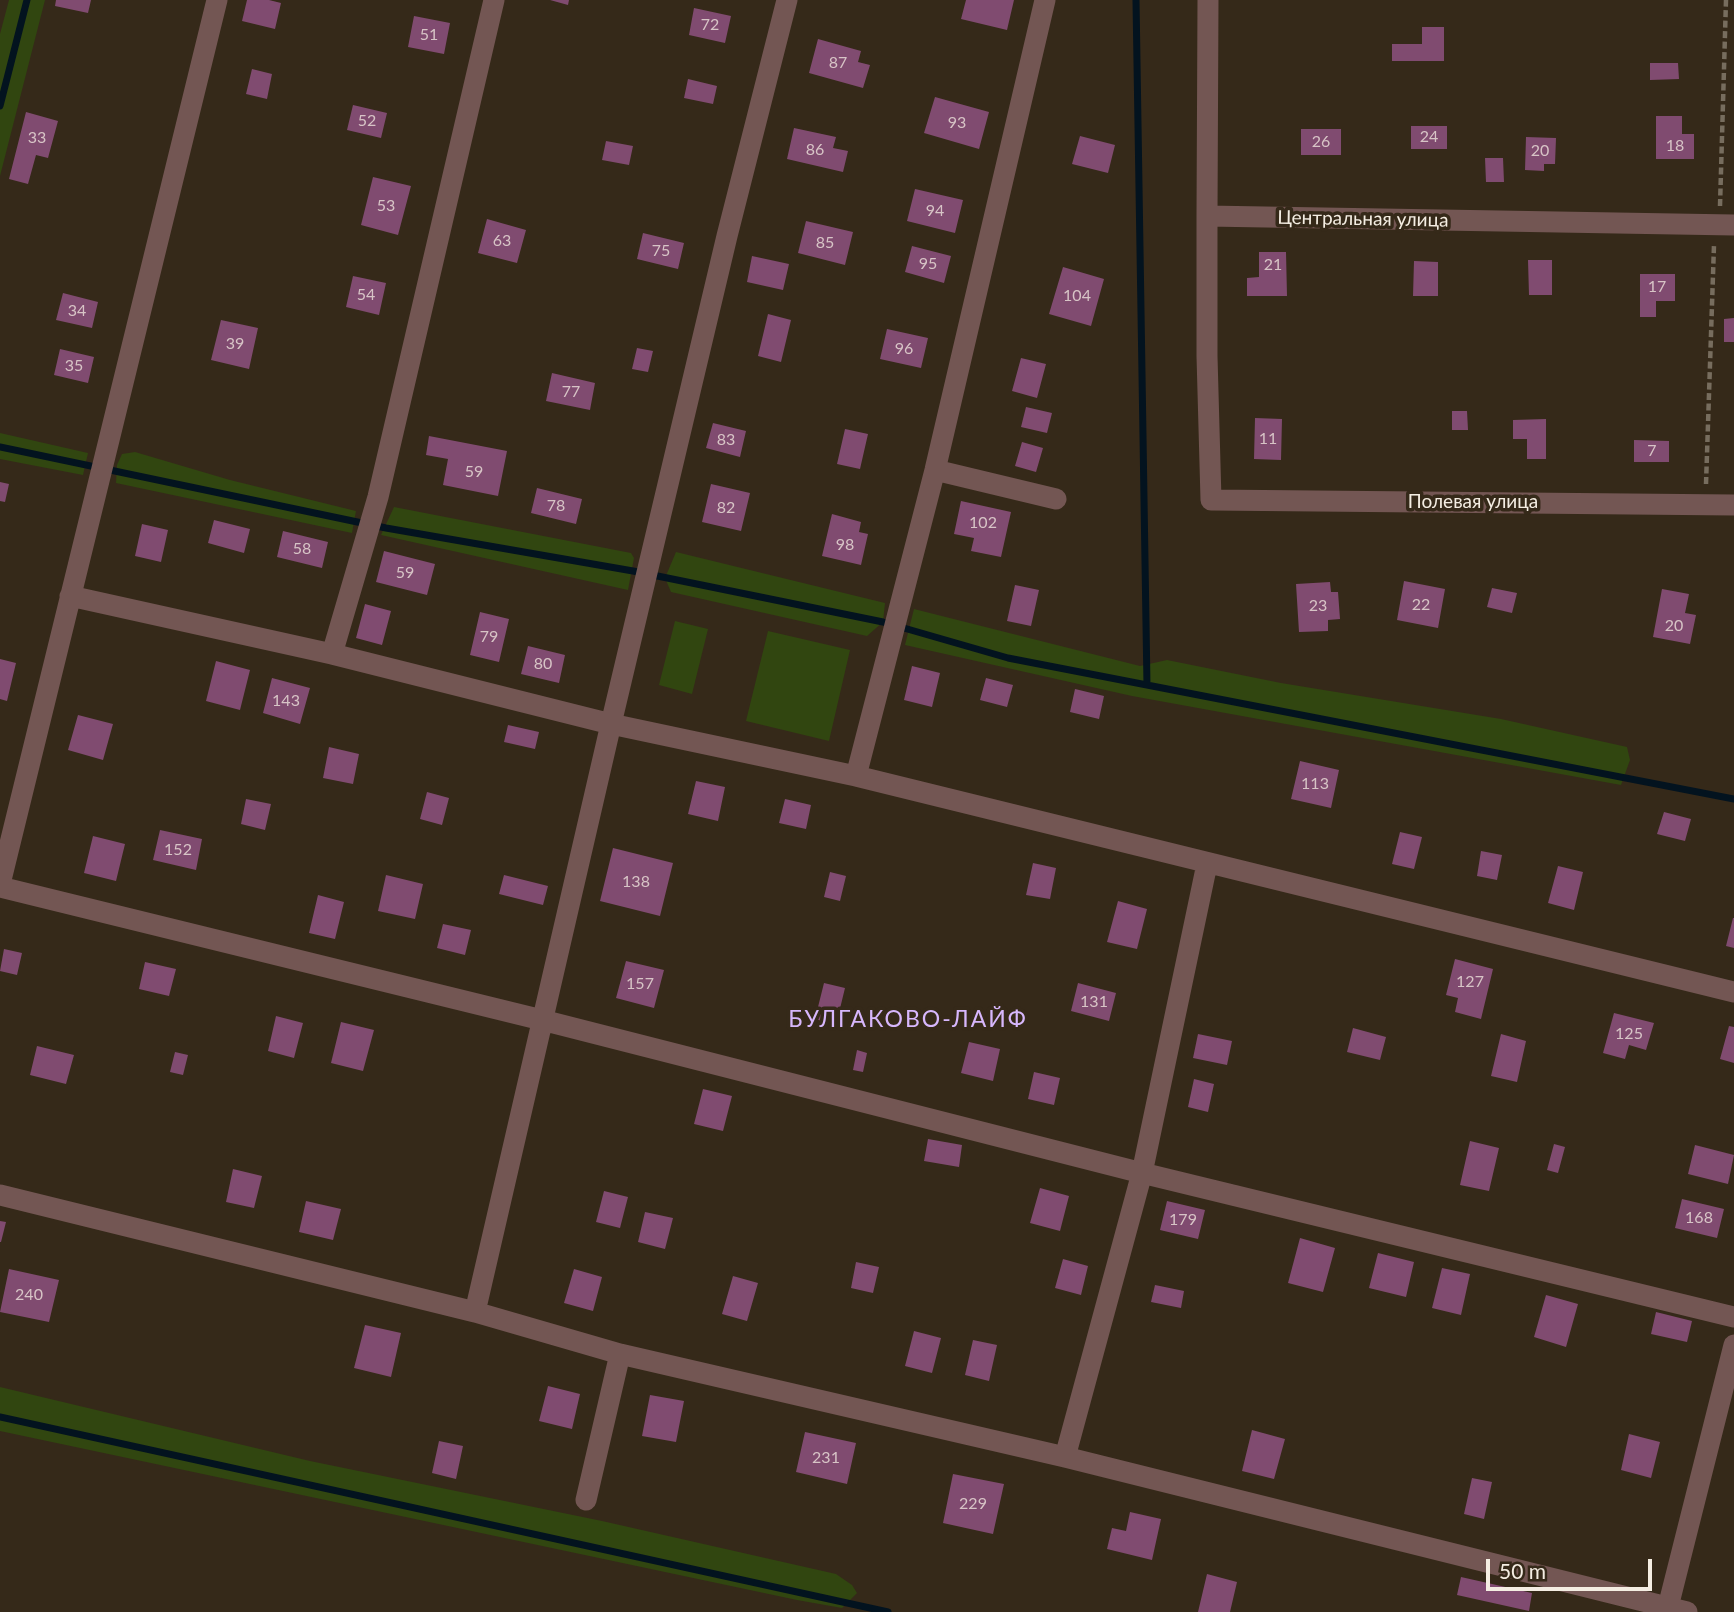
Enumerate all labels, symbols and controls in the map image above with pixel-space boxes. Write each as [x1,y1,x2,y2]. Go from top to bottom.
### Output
house number: 72 [701,15,719,35]
house number: 51 [420,25,438,45]
house number: 87 [829,53,847,73]
house number: 52 [358,111,376,131]
house number: 93 [948,113,966,133]
house number: 24 [1420,127,1438,147]
house number: 33 [28,128,46,148]
house number: 26 [1312,132,1330,152]
house number: 18 [1666,136,1684,156]
house number: 86 [806,140,824,160]
house number: 20 [1531,141,1549,161]
house number: 53 [377,196,395,216]
house number: 94 [926,201,944,221]
street label: Центральная улица [1277,206,1449,232]
house number: 63 [493,231,511,251]
house number: 85 [816,233,834,253]
house number: 75 [652,241,670,261]
house number: 95 [919,254,937,274]
house number: 21 [1264,255,1282,275]
house number: 17 [1648,277,1666,297]
house number: 54 [357,285,375,305]
house number: 104 [1063,286,1091,306]
house number: 34 [68,301,86,321]
house number: 39 [226,334,244,354]
house number: 96 [895,339,913,359]
house number: 35 [65,356,83,376]
house number: 77 [562,382,580,402]
house number: 11 [1259,429,1277,449]
house number: 83 [717,430,735,450]
house number: 7 [1647,441,1657,461]
house number: 59 [465,462,483,482]
street label: Полевая улица [1408,491,1538,513]
house number: 78 [547,496,565,516]
house number: 82 [717,498,735,518]
house number: 102 [969,513,997,533]
house number: 98 [836,535,854,555]
house number: 58 [293,539,311,559]
house number: 59 [396,563,414,583]
house number: 22 [1412,595,1430,615]
house number: 23 [1309,596,1327,616]
house number: 20 [1665,616,1683,636]
house number: 79 [480,627,498,647]
house number: 80 [534,654,552,674]
house number: 143 [272,691,300,711]
house number: 113 [1301,774,1329,794]
house number: 152 [164,840,192,860]
house number: 138 [622,872,650,892]
house number: 127 [1456,972,1484,992]
house number: 157 [626,974,654,994]
house number: 131 [1080,992,1108,1012]
district label: БУЛГАКОВО-ЛАЙФ [790,1006,1026,1034]
house number: 125 [1615,1024,1643,1044]
house number: 168 [1685,1208,1713,1228]
house number: 179 [1169,1210,1197,1230]
house number: 240 [15,1285,43,1305]
house number: 231 [812,1448,840,1468]
house number: 229 [959,1494,987,1514]
scale bar [1489,1546,1655,1590]
text: 50 m [1499,1558,1546,1583]

